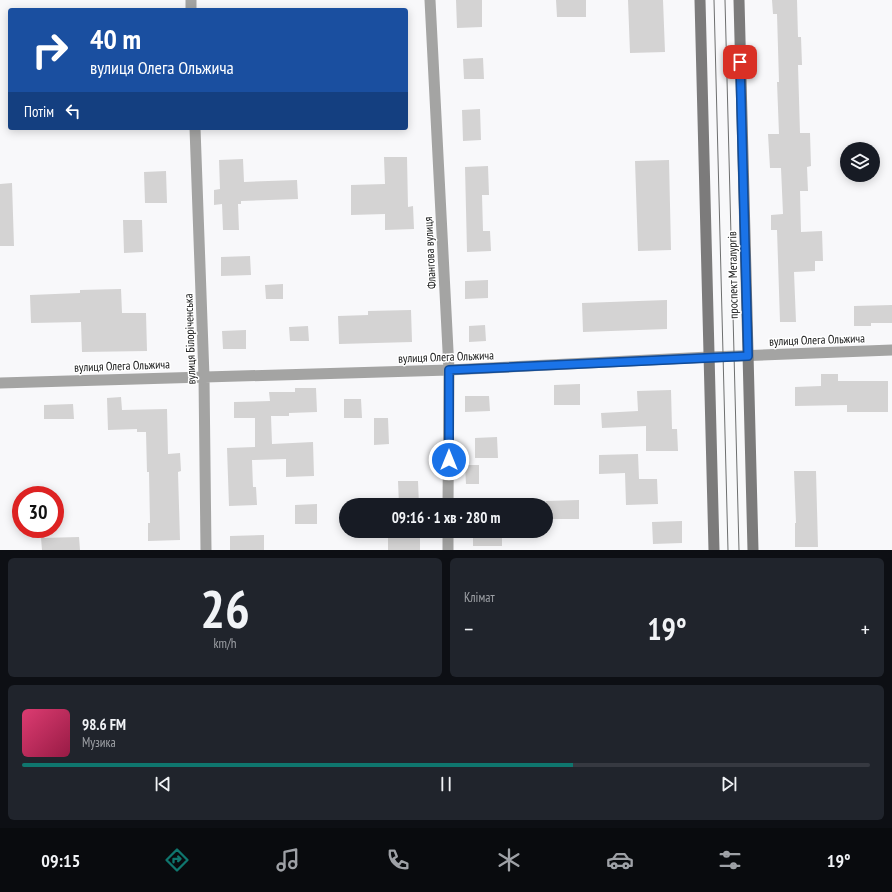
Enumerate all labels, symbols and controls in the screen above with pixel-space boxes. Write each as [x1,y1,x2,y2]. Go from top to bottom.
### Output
text: 40 m [90,20,141,57]
icon: right [24,24,76,76]
pin [723,45,757,79]
icon: arrive [729,51,751,73]
text: вулиця Олега Ольжича [90,56,234,79]
icon: left [62,100,84,122]
text: Потім [24,102,54,121]
map controls [840,142,880,182]
button: layers [840,142,880,182]
street label: Флангова вулиця [420,216,439,290]
street label: проспект Металургів [724,231,741,319]
street label: вулиця Білоріченська [180,293,199,385]
street label: вулиця Олега Ольжича [769,330,865,349]
street label: вулиця Олега Ольжича [398,347,494,366]
street label: вулиця Олега Ольжича [74,356,170,375]
position arrow [428,439,470,481]
speed limit sign: 30 [12,486,64,538]
text: 09:16 · 1 хв · 280 m [392,508,500,527]
text: 26 [200,575,250,642]
text: Клімат [464,589,495,606]
text: 19° [647,609,687,648]
text: − [464,615,473,643]
text: + [861,615,870,643]
text: km/h [213,635,237,652]
text: 98.6 FM [82,715,126,734]
text: Музика [82,734,116,751]
icon: previous [152,773,174,795]
icon: pause [435,773,457,795]
icon: next [718,773,740,795]
icon: directions [163,846,191,874]
icon: music [274,846,302,874]
icon: phone [384,846,412,874]
icon: climate [495,846,523,874]
icon: car [606,846,634,874]
icon: filters [716,846,744,874]
text: 09:15 [41,849,80,872]
text: 19° [827,849,851,872]

